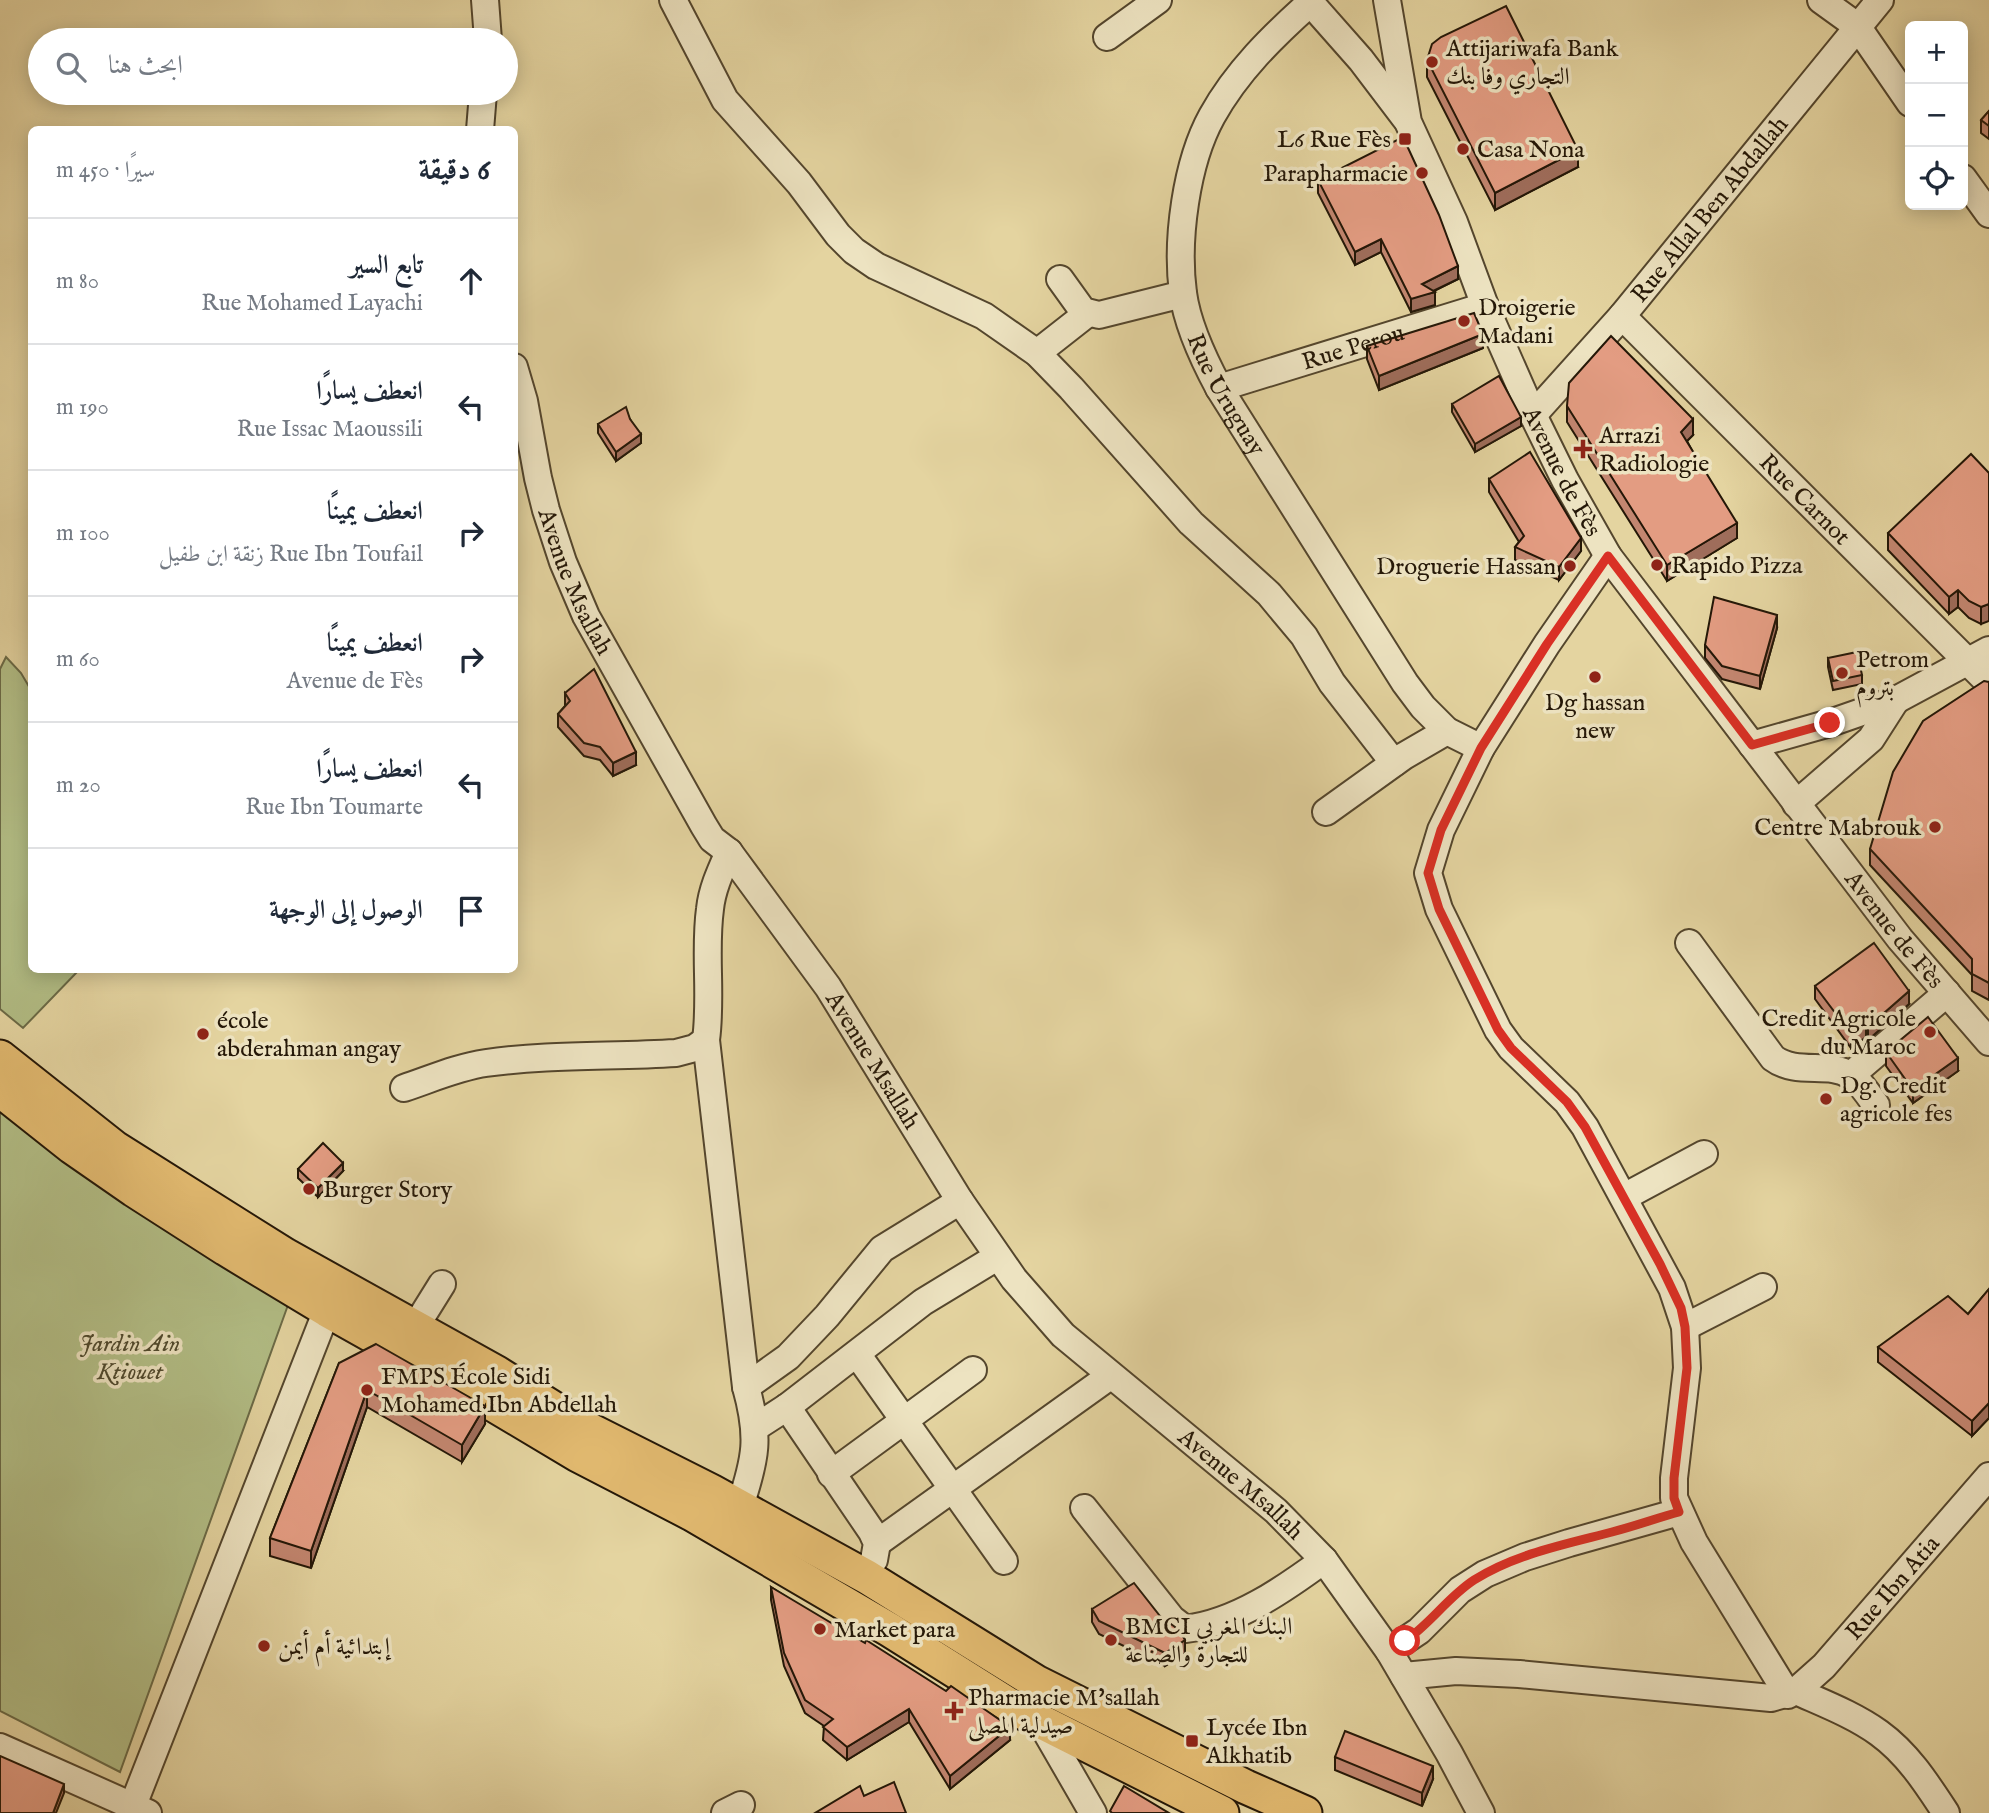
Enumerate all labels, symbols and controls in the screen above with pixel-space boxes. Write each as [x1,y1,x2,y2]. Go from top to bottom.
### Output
map controls [1905,21,1968,210]
button: + [1905,21,1968,84]
search box [28,28,518,105]
place label: Attijariwafa Bank التجاري وفا بنك [1445,34,1619,95]
icon: search [52,48,90,86]
text: ابحث هنا [108,49,183,82]
marker: Attijariwafa Bank التجاري وفا بنك [1424,54,1440,70]
button: − [1905,84,1968,147]
street label: Rue Allal Ben Abdallah [1625,110,1796,310]
place label: L6 Rue Fès [1277,125,1391,156]
marker: L6 Rue Fès [1397,131,1413,147]
place label: Casa Nona [1477,135,1585,166]
marker: Casa Nona [1455,141,1471,157]
button: locate [1905,147,1968,210]
text: 6 دقيقة [418,152,490,190]
text: سيرًا · 450 m [56,156,155,185]
place label: Parapharmacie [1263,159,1408,190]
marker: Parapharmacie [1414,165,1430,181]
text: تابع السير [349,249,423,282]
icon: ahead [452,262,490,300]
text: 80 m [56,267,99,296]
text: Rue Mohamed Layachi [201,289,423,318]
place label: Droigerie Madani [1478,293,1576,352]
marker: Droigerie Madani [1456,313,1472,329]
street label: Rue Perou [1298,318,1408,379]
street label: Rue Uruguay [1179,329,1272,462]
text: انعطف يسارًا [316,375,423,408]
icon: left [452,388,490,426]
text: 190 m [56,393,109,422]
street label: Avenue de Fès [1514,401,1608,543]
text: Rue Issac Maoussili [237,415,423,444]
place label: Arrazi Radiologie [1598,421,1709,480]
marker: Arrazi Radiologie [1573,439,1593,459]
street label: Rue Carnot [1752,448,1856,553]
text: انعطف يمينًا [327,495,423,528]
street label: Avenue Msallah [529,504,619,661]
icon: right [452,514,490,552]
text: 100 m [56,519,110,548]
text: Rue Ibn Toufail زنقة ابن طفيل [159,540,423,569]
place label: Rapido Pizza [1671,551,1803,582]
place label: Droguerie Hassan [1376,552,1556,583]
marker: Rapido Pizza [1649,557,1665,573]
marker: Droguerie Hassan [1562,558,1578,574]
text: انعطف يمينًا [327,627,423,660]
icon: right [452,640,490,678]
text: 60 m [56,645,100,674]
place label: Petrom بتروم [1856,645,1929,708]
marker: Petrom بتروم [1834,665,1850,681]
text: Avenue de Fès [287,667,423,696]
marker: Dg hassan new [1587,669,1603,685]
place label: Dg hassan new [1545,688,1646,747]
route end [1814,707,1845,738]
text: انعطف يسارًا [316,753,423,786]
icon: left [452,766,490,804]
text: 20 m [56,771,101,800]
text: Rue Ibn Toumarte [245,793,423,822]
place label: Centre Mabrouk [1754,813,1921,844]
marker: Centre Mabrouk [1927,819,1943,835]
street label: Avenue de Fès [1836,864,1950,996]
icon: arrive [452,892,490,930]
text: الوصول إلى الوجهة [269,894,423,927]
street label: Avenue Msallah [817,985,926,1136]
place label: Credit Agricole du Maroc [1761,1004,1916,1063]
place label: école abderahman angay [217,1006,401,1065]
marker: Credit Agricole du Maroc [1922,1024,1938,1040]
marker: école abderahman angay [195,1026,211,1042]
place label: Dg. Credit agricole fes [1840,1071,1952,1130]
marker: Dg. Credit agricole fes [1818,1091,1834,1107]
place label: Burger Story [323,1175,452,1206]
marker: Burger Story [301,1181,317,1197]
park label: Jardin Ain Ktiouet [80,1329,180,1388]
place label: FMPS École Sidi Mohamed Ibn Abdellah [381,1362,617,1421]
marker: FMPS École Sidi Mohamed Ibn Abdellah [359,1382,375,1398]
street label: Avenue Msallah [1170,1422,1310,1547]
street label: Rue Ibn Atia [1839,1529,1948,1647]
place label: BMCI البنك المغربي للتجارة والصناعة [1125,1612,1292,1671]
place label: Market para [834,1615,956,1646]
marker: Market para [812,1621,828,1637]
route start [1389,1625,1420,1656]
place label: إبتدائية أم أيمن [278,1629,392,1667]
marker: BMCI البنك المغربي للتجارة والصناعة [1103,1632,1119,1648]
marker: إبتدائية أم أيمن [256,1638,272,1654]
place label: Pharmacie M'sallah صيدلية المصلى [968,1683,1160,1742]
marker: Pharmacie M'sallah صيدلية المصلى [946,1703,962,1719]
place label: Lycée Ibn Alkhatib [1205,1713,1308,1772]
marker: Lycée Ibn Alkhatib [1184,1733,1200,1749]

